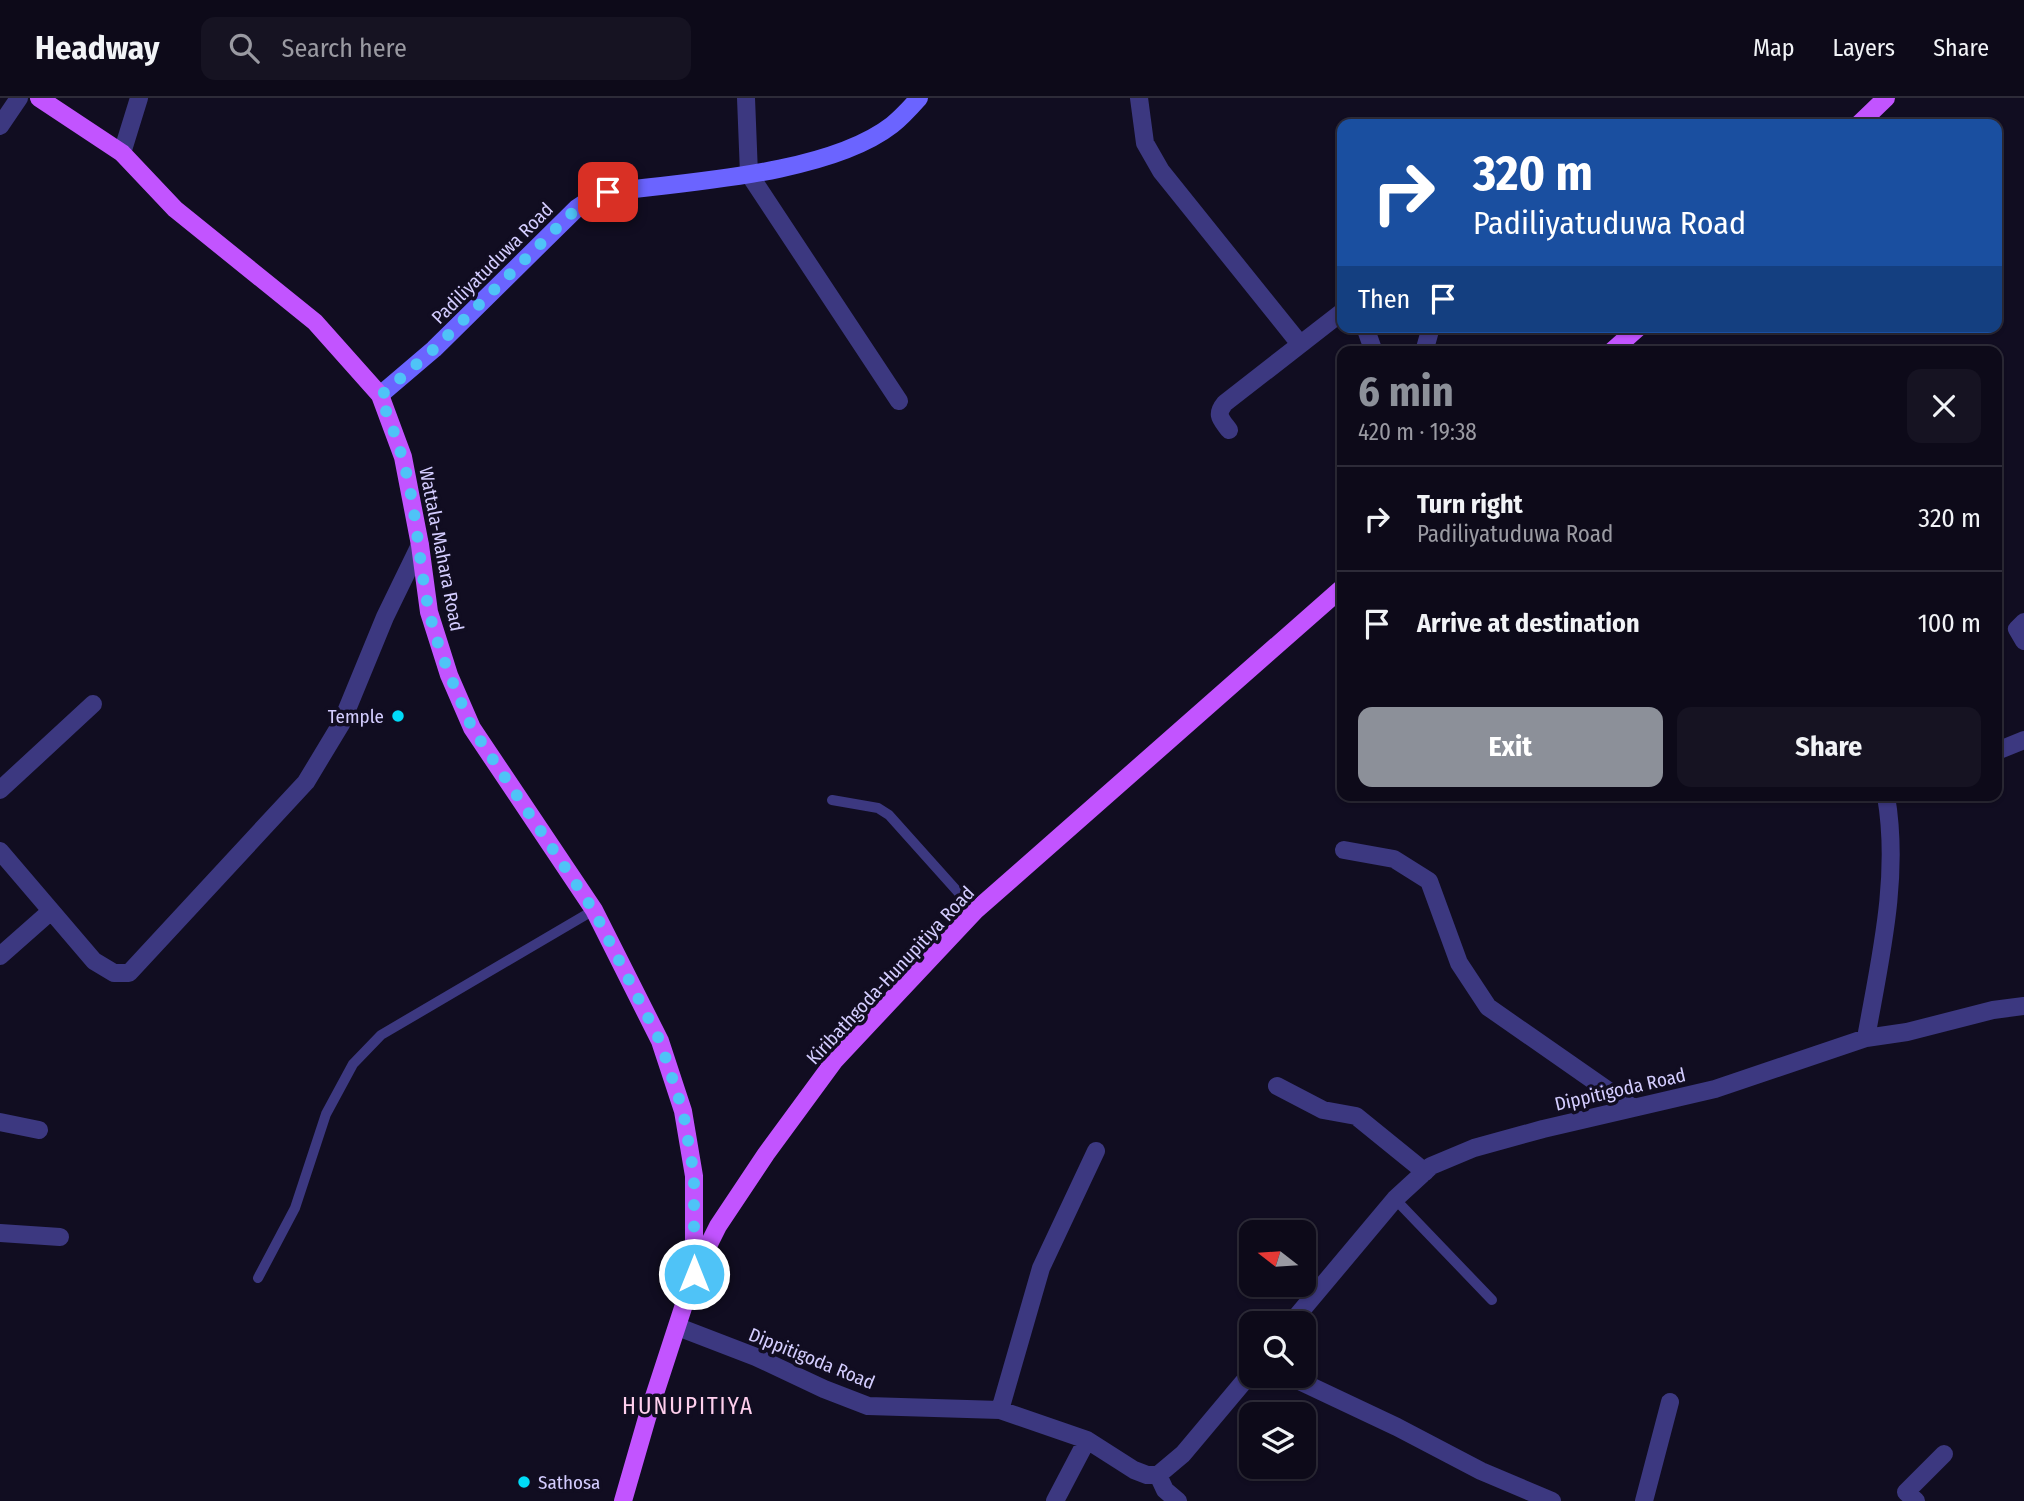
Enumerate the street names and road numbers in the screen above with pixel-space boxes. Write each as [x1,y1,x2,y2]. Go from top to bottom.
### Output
street label: Padiliyatuduwa Road [427,198,558,329]
street label: Wattala-Mahara Road [414,465,469,633]
street label: Kiribathgoda-Hunupitiya Road [802,881,979,1069]
street label: Dippitigoda Road [1552,1063,1688,1116]
street label: Dippitigoda Road [745,1323,878,1394]

